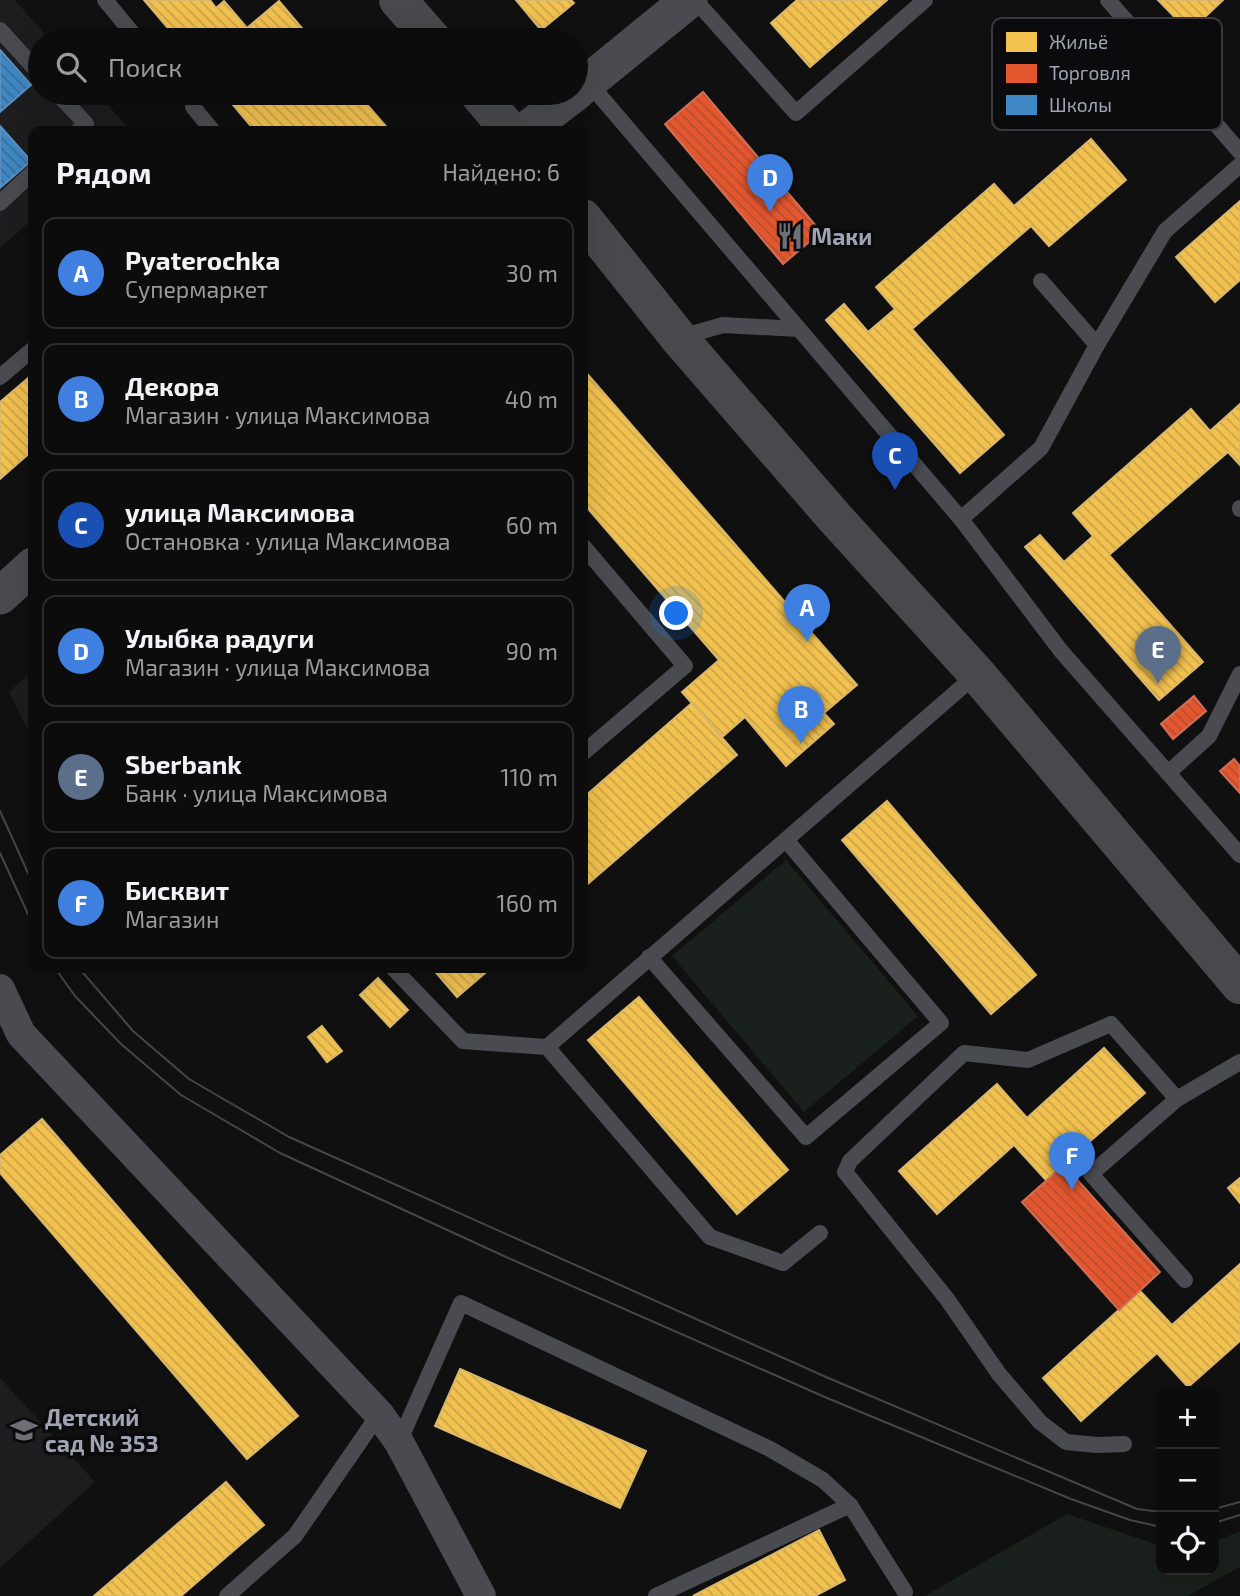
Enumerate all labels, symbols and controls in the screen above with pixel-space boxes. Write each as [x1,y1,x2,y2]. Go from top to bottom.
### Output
legend [992,18,1222,130]
search box [28,28,588,105]
text: Жильё [1049,30,1108,53]
icon: search [52,48,90,86]
text: Поиск [108,51,182,82]
text: Торговля [1049,61,1131,84]
text: Школы [1049,93,1112,116]
text: Рядом [56,154,152,190]
pin: D [747,154,793,212]
text: Найдено: 6 [442,158,560,186]
restaurant icon: Маки [775,221,805,251]
place label: Маки [811,222,872,250]
text: Pyaterochka [125,244,280,275]
text: A [73,259,89,287]
text: 30 m [506,259,558,287]
text: Супермаркет [125,275,268,303]
text: Декора [125,370,219,401]
text: B [74,385,88,413]
text: 40 m [505,385,558,413]
text: Магазин · улица Максимова [125,401,430,429]
pin: C [872,432,918,490]
text: улица Максимова [125,496,355,527]
text: C [74,511,88,539]
text: 60 m [506,511,558,539]
text: Остановка · улица Максимова [125,527,451,555]
pin: A [784,584,830,642]
your location [659,596,693,630]
text: Улыбка радуги [125,622,314,653]
pin: E [1135,626,1181,684]
text: D [73,637,89,665]
text: 90 m [506,637,558,665]
text: Магазин · улица Максимова [125,653,430,681]
pin: B [778,686,824,744]
text: Sberbank [125,748,242,779]
text: E [74,763,88,791]
text: 110 m [501,763,558,791]
text: Банк · улица Максимова [125,779,388,807]
text: Бисквит [125,874,229,905]
text: F [75,889,87,917]
text: 160 m [497,889,558,917]
text: Магазин [125,905,219,933]
pin: F [1049,1132,1095,1190]
map controls [1156,1386,1219,1575]
button: + [1156,1386,1219,1449]
place label: Детский сад № 353 [45,1403,159,1457]
school or university icon: Детский сад № 353 [9,1415,39,1445]
button: − [1156,1449,1219,1512]
button: locate [1156,1512,1219,1575]

